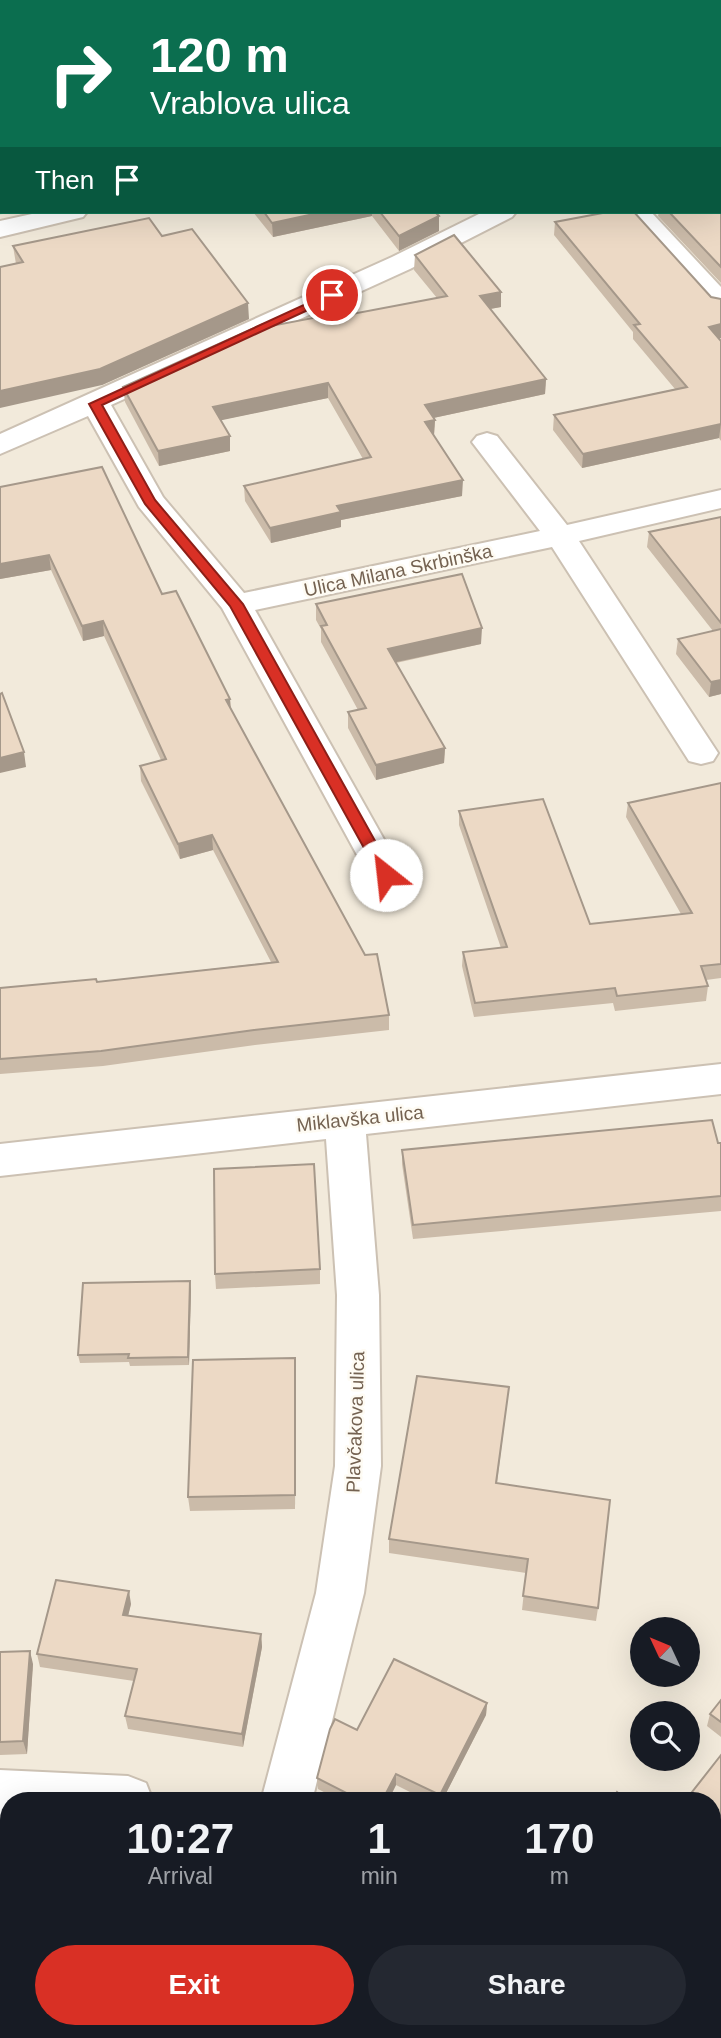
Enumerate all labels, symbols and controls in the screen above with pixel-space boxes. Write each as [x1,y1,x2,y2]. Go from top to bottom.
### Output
icon: right [35,28,126,119]
text: 120 m [150,28,289,82]
text: Vrablova ulica [150,85,350,121]
icon: arrive [108,161,146,199]
text: Then [35,165,94,195]
pin [302,265,362,325]
icon: arrive [313,276,351,314]
street label: Ulica Milana Skrbinška [302,540,495,601]
position arrow [349,838,423,912]
street label: Miklavška ulica [295,1101,425,1136]
street label: Plavčakova ulica [343,1351,368,1493]
north arrow [630,1617,700,1687]
map controls [630,1617,700,1771]
button: search [630,1701,700,1771]
text: 10:27 [127,1815,234,1862]
text: 1 [367,1815,391,1862]
text: 170 [524,1815,594,1862]
text: Arrival [148,1863,213,1889]
text: min [361,1863,398,1889]
text: m [550,1863,569,1889]
button: Exit [35,1945,354,2025]
button: Share [368,1945,686,2025]

